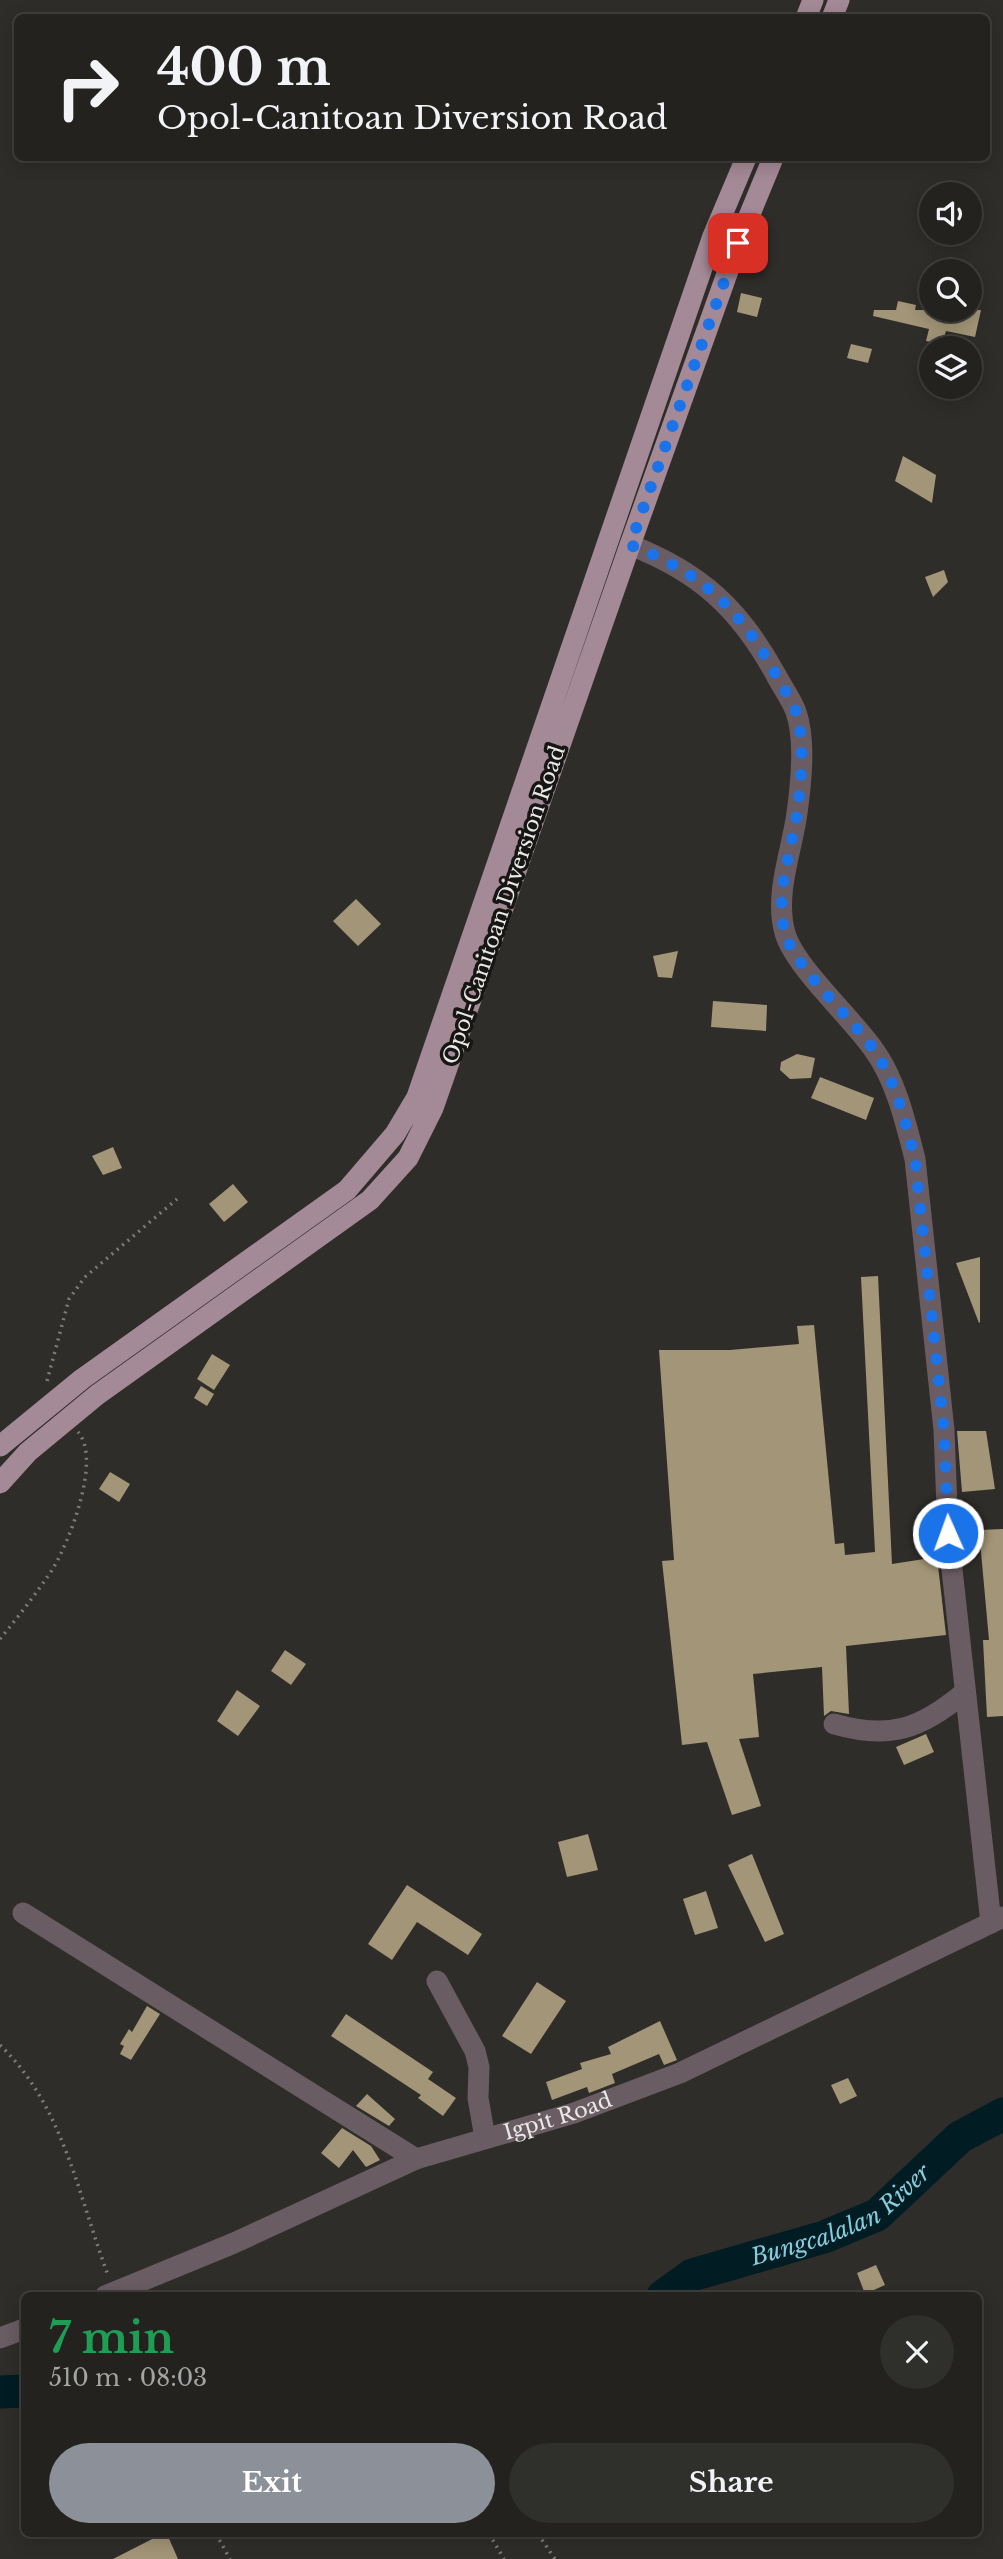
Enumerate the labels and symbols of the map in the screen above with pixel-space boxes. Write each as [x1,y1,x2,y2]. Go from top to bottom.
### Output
pin [708,213,768,273]
street label: Opol-Canitoan Diversion Road [437,742,571,1068]
position arrow [911,1496,985,1570]
street label: Igpit Road [501,2087,616,2146]
water label: Bungcalalan River [747,2157,937,2272]

